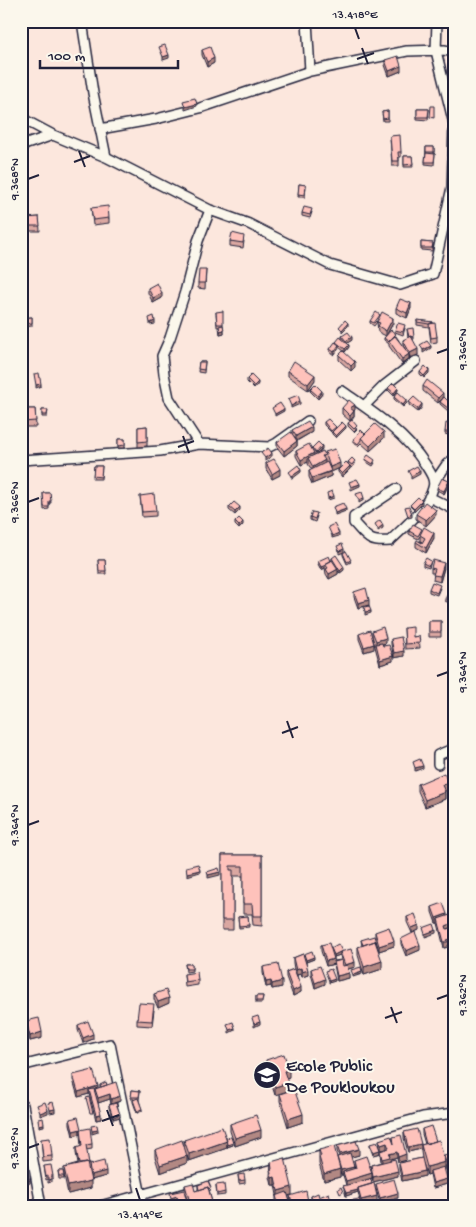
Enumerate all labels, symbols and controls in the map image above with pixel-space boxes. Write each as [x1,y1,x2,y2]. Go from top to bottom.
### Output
text: 13.418°E [332,9,378,23]
scale bar [40,38,178,70]
text: 100 m [47,48,86,66]
text: 9.368°N [9,158,23,201]
text: 9.366°N [457,328,471,371]
text: 9.366°N [9,481,23,524]
text: 9.364°N [457,651,471,694]
text: 9.364°N [9,804,23,847]
text: 9.362°N [457,974,471,1017]
place label: Ecole Public De Poukloukou [285,1057,395,1099]
school or university icon: Ecole Public De Poukloukou [252,1060,282,1090]
text: 9.362°N [9,1127,23,1170]
text: 13.414°E [117,1209,162,1223]

